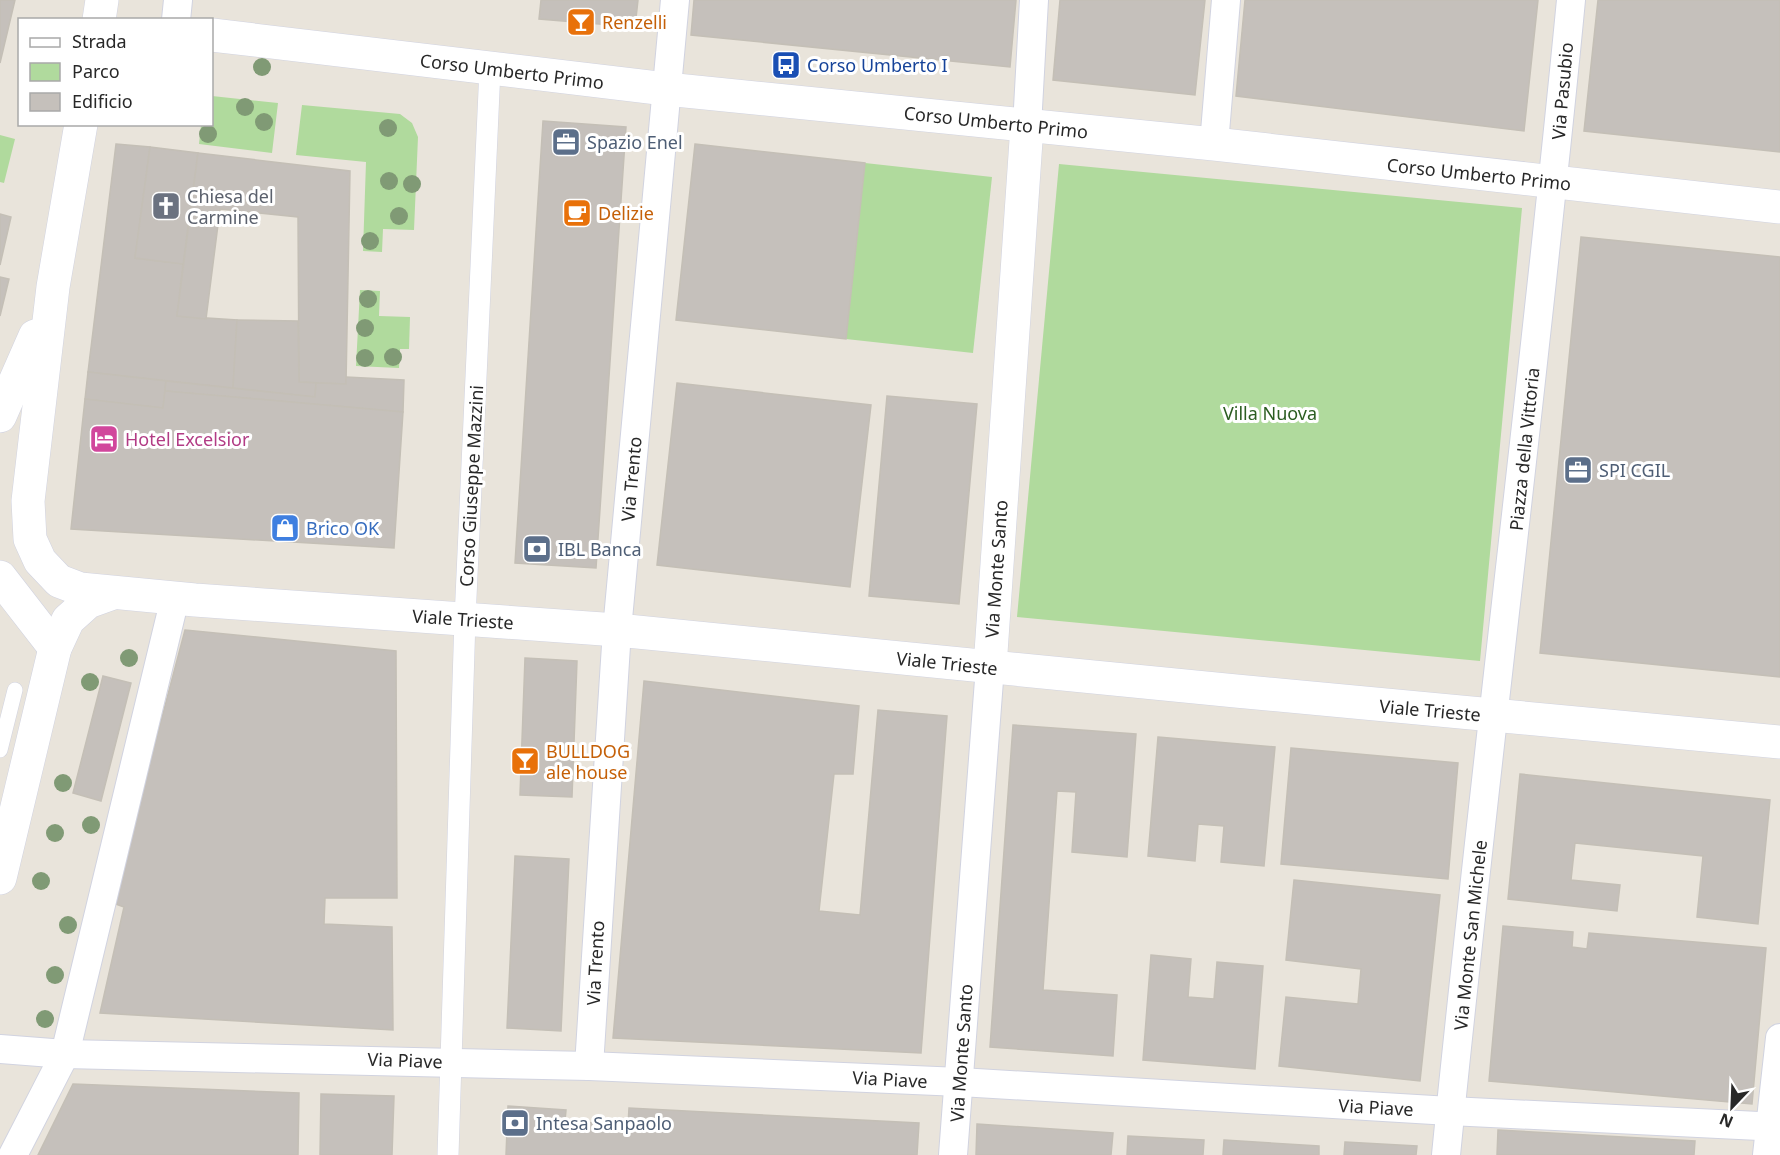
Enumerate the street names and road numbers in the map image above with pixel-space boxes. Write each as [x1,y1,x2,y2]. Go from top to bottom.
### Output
street label: Via Pasubio [1546,41,1578,141]
street label: Corso Umberto Primo [419,48,605,94]
street label: Corso Umberto Primo [903,100,1089,144]
street label: Corso Umberto Primo [1386,152,1572,196]
street label: Piazza della Vittoria [1503,366,1545,532]
street label: Corso Giuseppe Mazzini [454,384,488,588]
street label: Via Trento [615,436,647,522]
street label: Via Monte Santo [979,499,1013,639]
street label: Viale Trieste [411,603,515,635]
street label: Viale Trieste [895,646,999,680]
street label: Viale Trieste [1378,694,1482,726]
street label: Via Monte San Michele [1448,839,1492,1031]
street label: Via Trento [581,920,609,1006]
street label: Via Monte Santo [944,983,978,1123]
street label: Via Piave [367,1047,443,1073]
street label: Via Piave [852,1065,928,1093]
street label: Via Piave [1338,1093,1414,1121]

